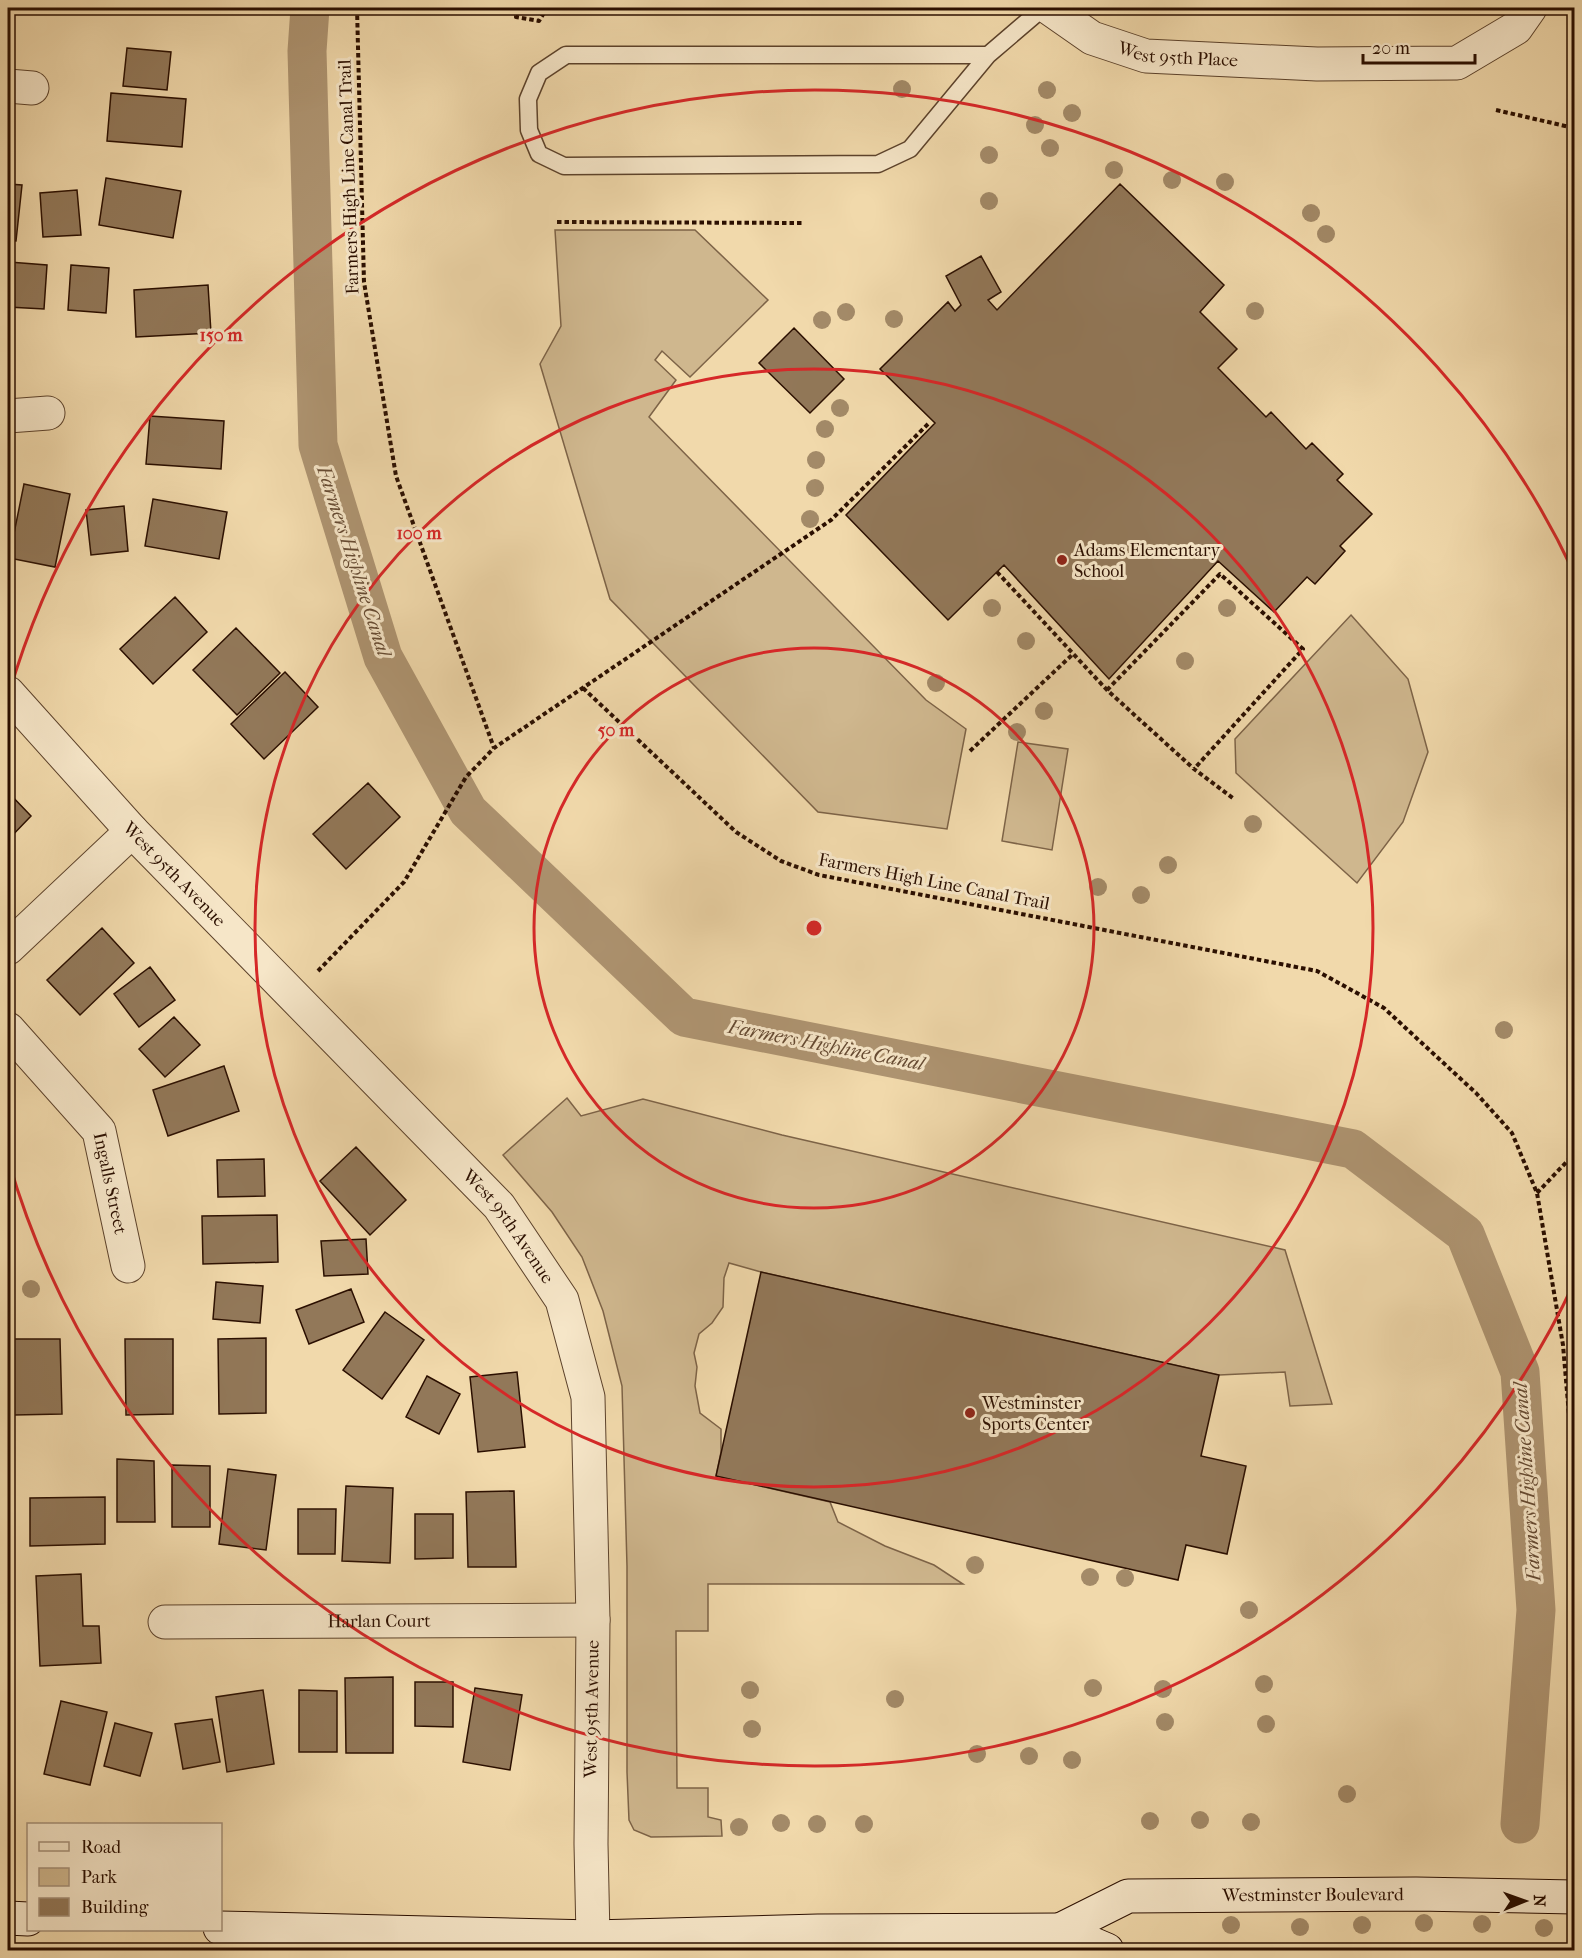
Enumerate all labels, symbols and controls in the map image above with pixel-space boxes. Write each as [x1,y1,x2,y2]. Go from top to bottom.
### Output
scale bar [1363,27,1476,65]
street label: West 95th Place [1114,37,1239,71]
text: 20 m [1372,38,1410,59]
street label: Farmers High Line Canal Trail [334,59,364,295]
text: 150 m [200,325,243,346]
water label: Farmers Highline Canal [312,462,396,661]
text: 100 m [396,523,443,544]
place label: Adams Elementary School [1073,540,1222,582]
marker: Adams Elementary School [1055,553,1069,567]
text: 50 m [598,720,635,741]
street label: West 95th Avenue [118,817,230,931]
street label: Farmers High Line Canal Trail [817,849,1051,915]
centre of rings [804,918,824,938]
water label: Farmers Highline Canal [725,1015,928,1076]
street label: Ingalls Street [89,1130,131,1236]
street label: West 95th Avenue [458,1164,558,1287]
water label: Farmers Highline Canal [1508,1380,1545,1583]
place label: Westminster Sports Center [981,1393,1089,1435]
marker: Westminster Sports Center [963,1406,977,1420]
street label: Harlan Court [327,1610,431,1632]
street label: West 95th Avenue [580,1640,604,1779]
legend [27,1823,222,1931]
text: Road [81,1837,121,1858]
text: Park [81,1867,118,1888]
north arrow [1495,1871,1555,1931]
street label: Westminster Boulevard [1221,1884,1404,1906]
text: N [1530,1895,1549,1908]
text: Building [81,1897,149,1918]

